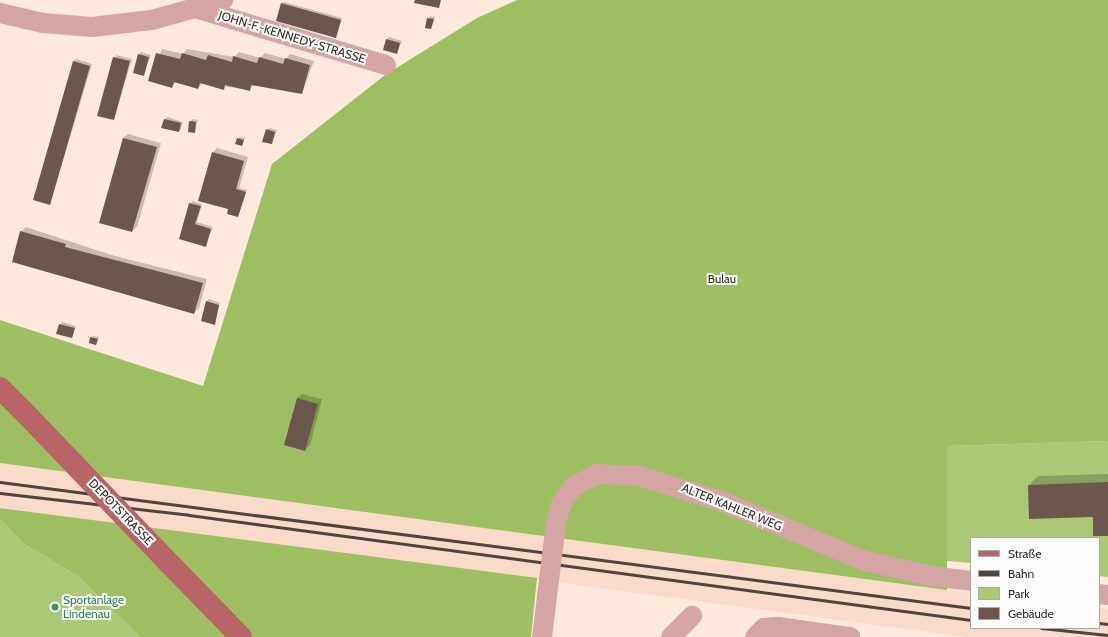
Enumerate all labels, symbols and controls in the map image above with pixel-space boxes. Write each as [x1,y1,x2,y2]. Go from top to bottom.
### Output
street label: JOHN-F.-KENNEDY-STRASSE [217,8,367,66]
park label: Bulau [708,272,736,286]
street label: DEPOTSTRASSE [86,476,156,548]
street label: ALTER KAHLER WEG [680,480,784,534]
legend [970,537,1100,629]
text: Straße [1008,546,1041,561]
text: Bahn [1008,566,1034,581]
text: Park [1008,586,1030,601]
place label: Sportanlage Lindenau [63,593,124,621]
marker: Sportanlage Lindenau [50,602,60,612]
text: Gebäude [1008,606,1054,621]

